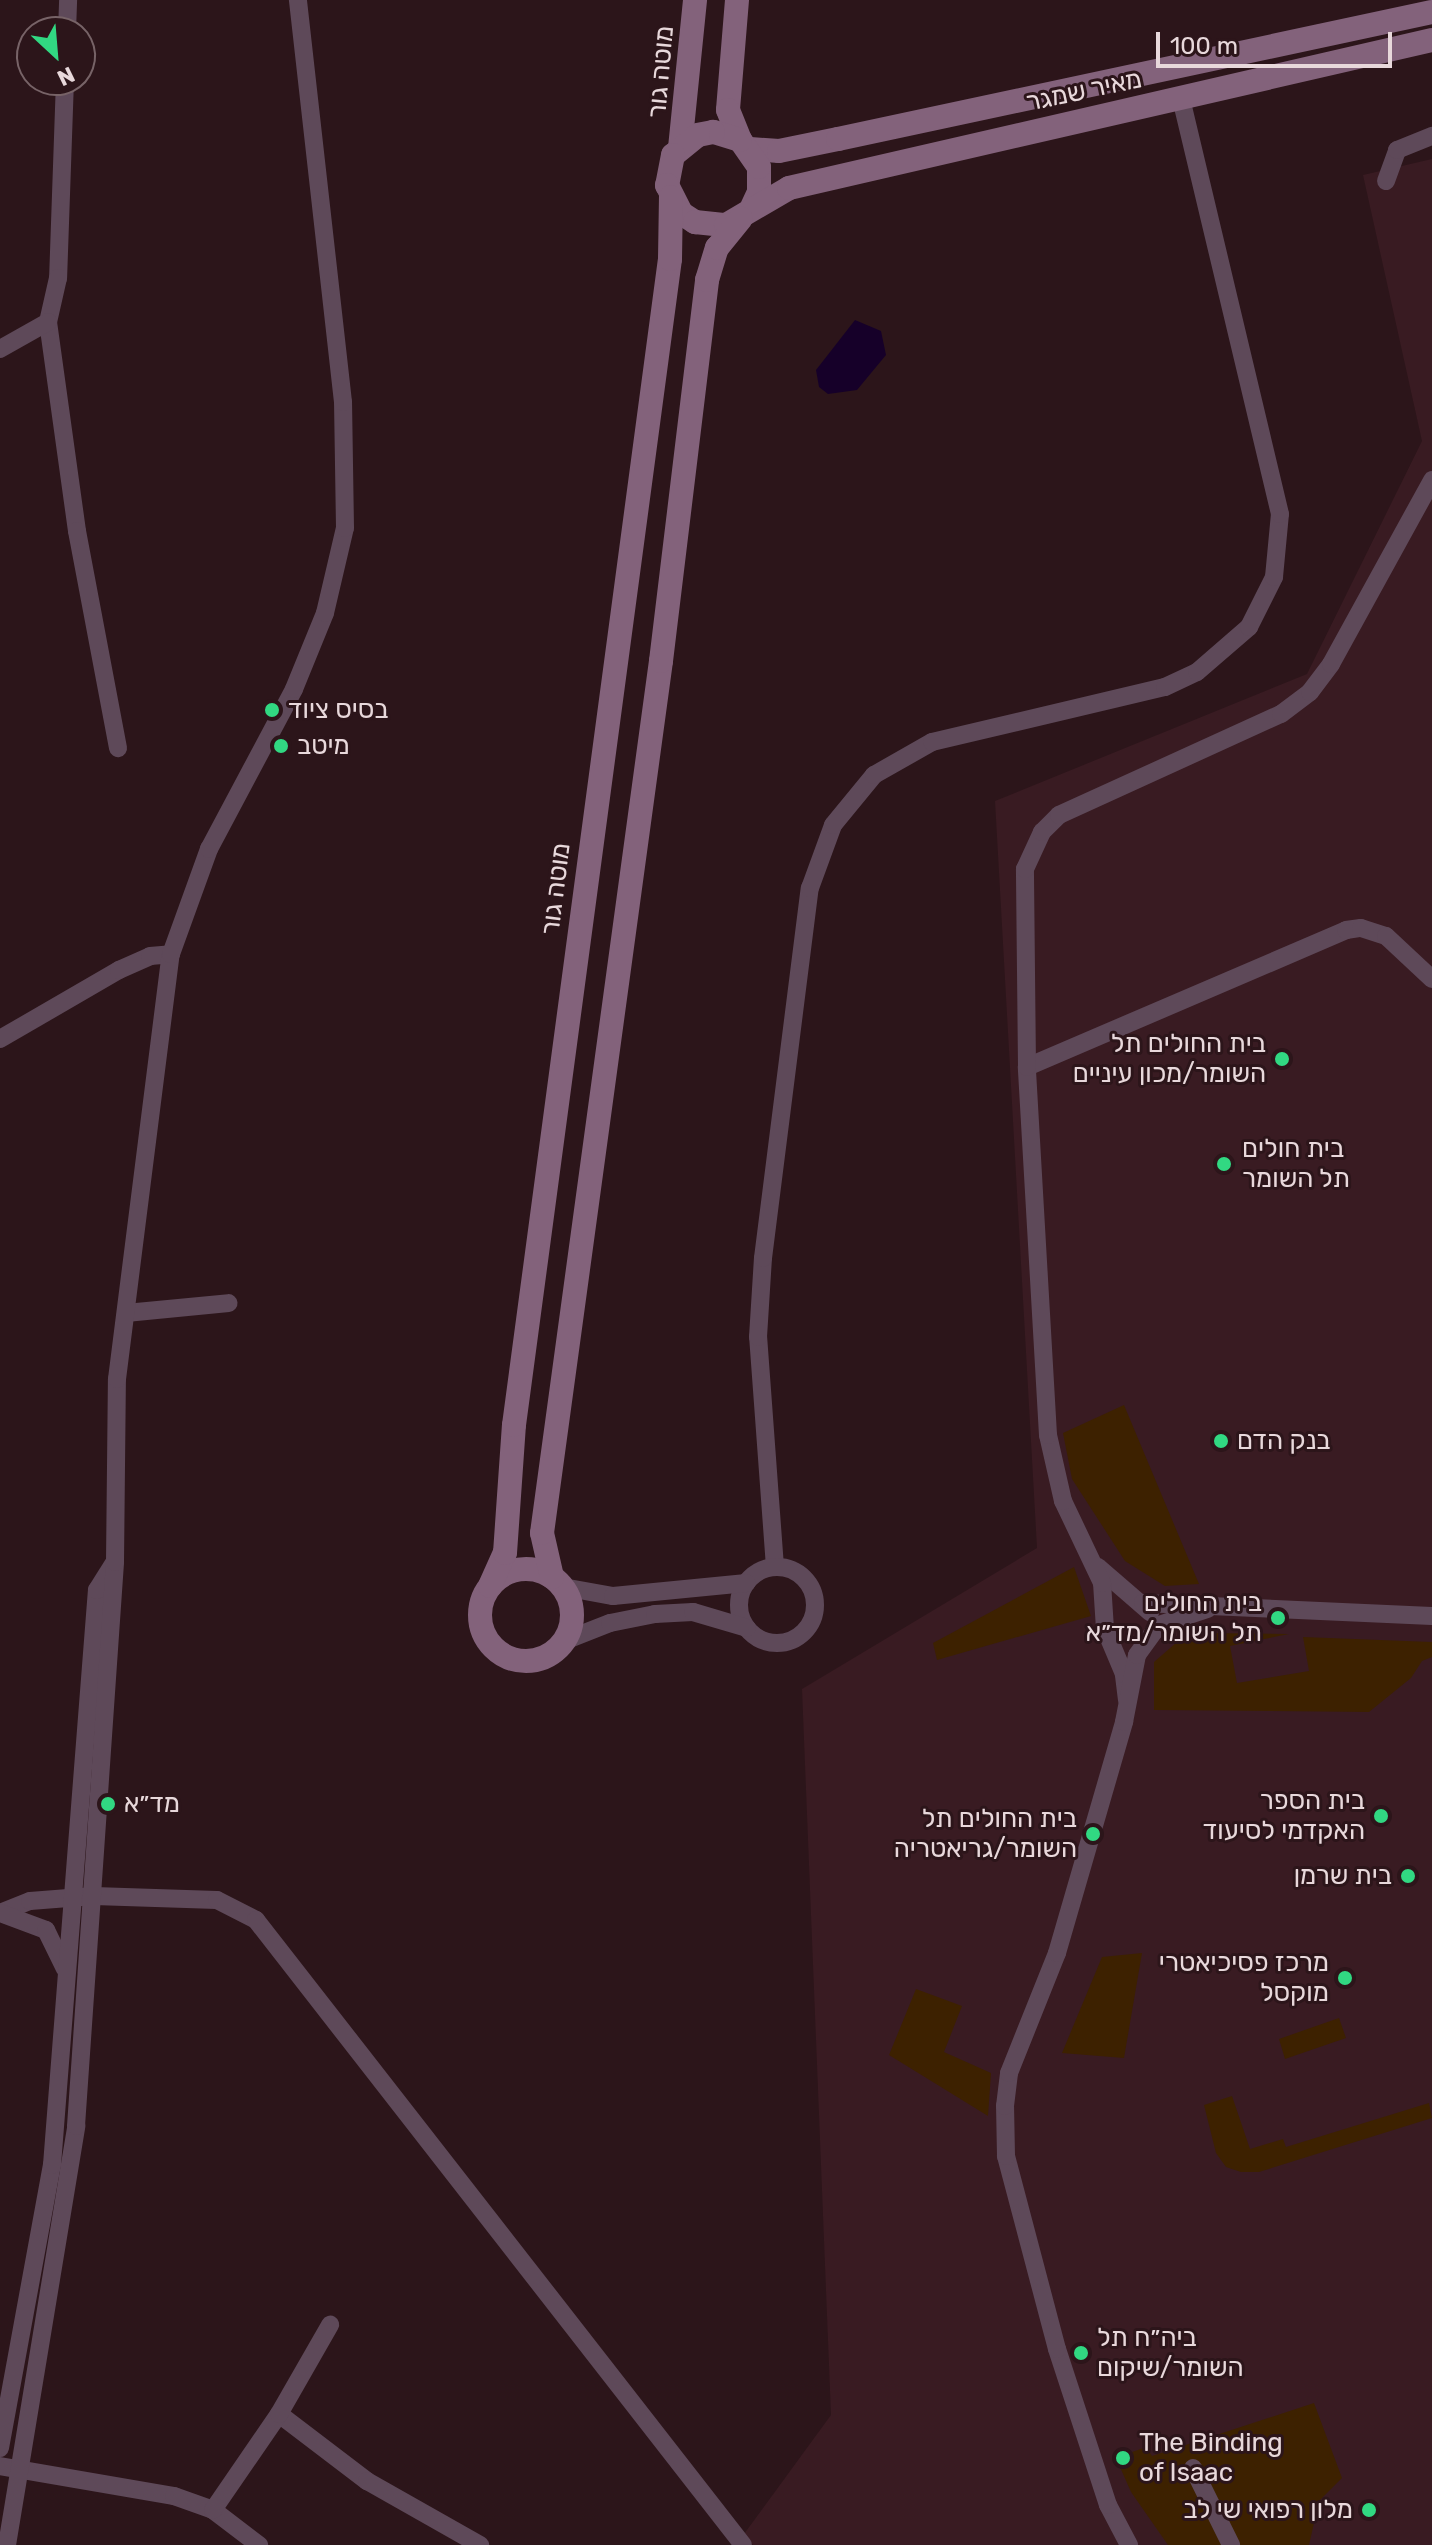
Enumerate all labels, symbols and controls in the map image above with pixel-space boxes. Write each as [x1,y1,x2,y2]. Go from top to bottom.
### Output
north arrow [16,16,96,96]
scale bar [1160,16,1396,66]
street label: מוטה גור [641,24,681,120]
text: 100 m [1170,32,1238,60]
text: N [53,61,79,92]
street label: מאיר שמגר [1023,63,1145,119]
place label: בסיס ציוד [288,694,388,726]
marker: בסיס ציוד [263,701,281,719]
place label: מיטב [297,730,350,762]
marker: מיטב [272,737,290,755]
street label: מוטה גור [535,841,577,937]
place label: בית החולים תל השומר/מכון עיניים [1073,1028,1266,1090]
marker: בית החולים תל השומר/מכון עיניים [1273,1050,1291,1068]
place label: בית חולים תל השומר [1242,1133,1350,1194]
marker: בית חולים תל השומר [1213,1153,1235,1175]
place label: בנק הדם [1237,1425,1330,1457]
marker: בנק הדם [1212,1432,1230,1450]
place label: בית החולים תל השומר/מד״א [1085,1587,1262,1648]
marker: בית החולים תל השומר/מד״א [1269,1609,1287,1627]
place label: בית הספר האקדמי לסיעוד [1203,1785,1365,1846]
place label: מד״א [124,1788,180,1820]
marker: מד״א [99,1795,117,1813]
place label: בית החולים תל השומר/גריאטריה [894,1803,1077,1864]
marker: בית הספר האקדמי לסיעוד [1372,1807,1390,1825]
marker: בית החולים תל השומר/גריאטריה [1084,1825,1102,1843]
place label: בית שרמן [1294,1860,1392,1892]
marker: בית שרמן [1399,1867,1417,1885]
place label: מרכז פסיכיאטרי מוקסל [1158,1947,1329,2008]
marker: מרכז פסיכיאטרי מוקסל [1336,1969,1354,1987]
place label: ביה״ח תל השומר/שיקום [1097,2322,1244,2384]
marker: ביה״ח תל השומר/שיקום [1072,2344,1090,2362]
place label: The Binding of Isaac [1139,2427,1283,2488]
marker: The Binding of Isaac [1114,2449,1132,2467]
place label: מלון רפואי שי לב [1183,2494,1353,2526]
marker: מלון רפואי שי לב [1360,2501,1378,2519]

